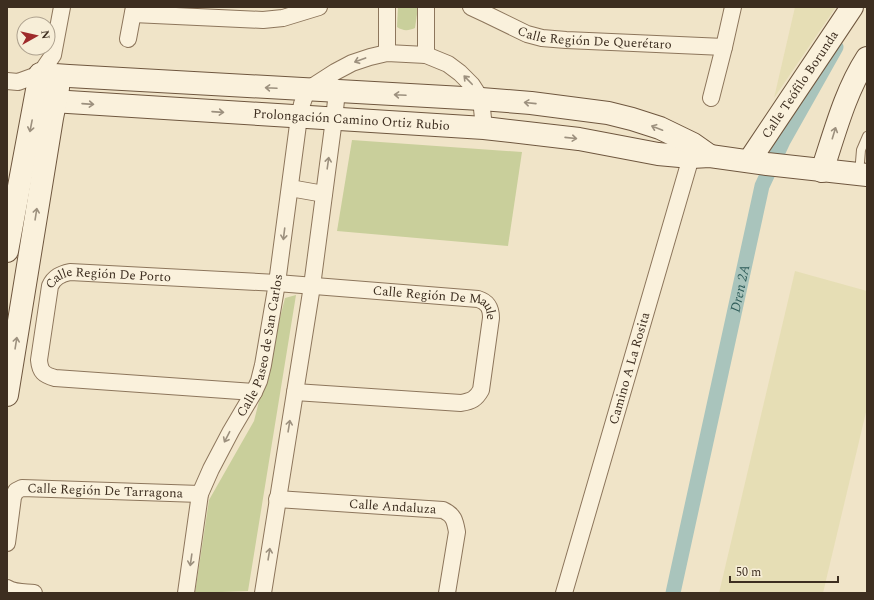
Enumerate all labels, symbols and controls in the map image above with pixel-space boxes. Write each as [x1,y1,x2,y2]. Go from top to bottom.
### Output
north arrow [16,16,56,56]
street label: Calle Región De Querétaro [514,21,672,55]
street label: Calle Teófilo Borunda [757,26,844,143]
text: N [36,29,54,40]
one-way arrow [355,57,367,65]
one-way arrow [463,75,472,85]
one-way arrow [265,84,278,91]
one-way arrow [394,91,407,98]
one-way arrow [524,99,537,107]
one-way arrow [81,100,94,107]
street label: Prolongación Camino Ortiz Rubio [252,104,450,136]
one-way arrow [211,108,224,115]
one-way arrow [26,119,34,132]
one-way arrow [652,123,664,131]
one-way arrow [831,127,838,140]
one-way arrow [564,135,577,142]
one-way arrow [324,156,332,169]
one-way arrow [33,208,41,221]
one-way arrow [280,227,288,240]
street label: Calle Región De Porto [40,262,171,293]
water label: Dren 2A [724,262,755,314]
street label: Calle Paseo de San Carlos [231,273,288,421]
street label: Calle Región De Maule [372,281,501,320]
street label: Camino A La Rosita [604,309,655,427]
one-way arrow [12,336,20,349]
one-way arrow [285,420,293,433]
one-way arrow [223,431,231,443]
street label: Calle Región De Tarragona [27,478,184,503]
street label: Calle Andaluza [348,494,438,520]
one-way arrow [265,548,273,561]
one-way arrow [187,553,195,566]
scale bar [730,558,838,584]
text: 50 m [736,563,761,582]

